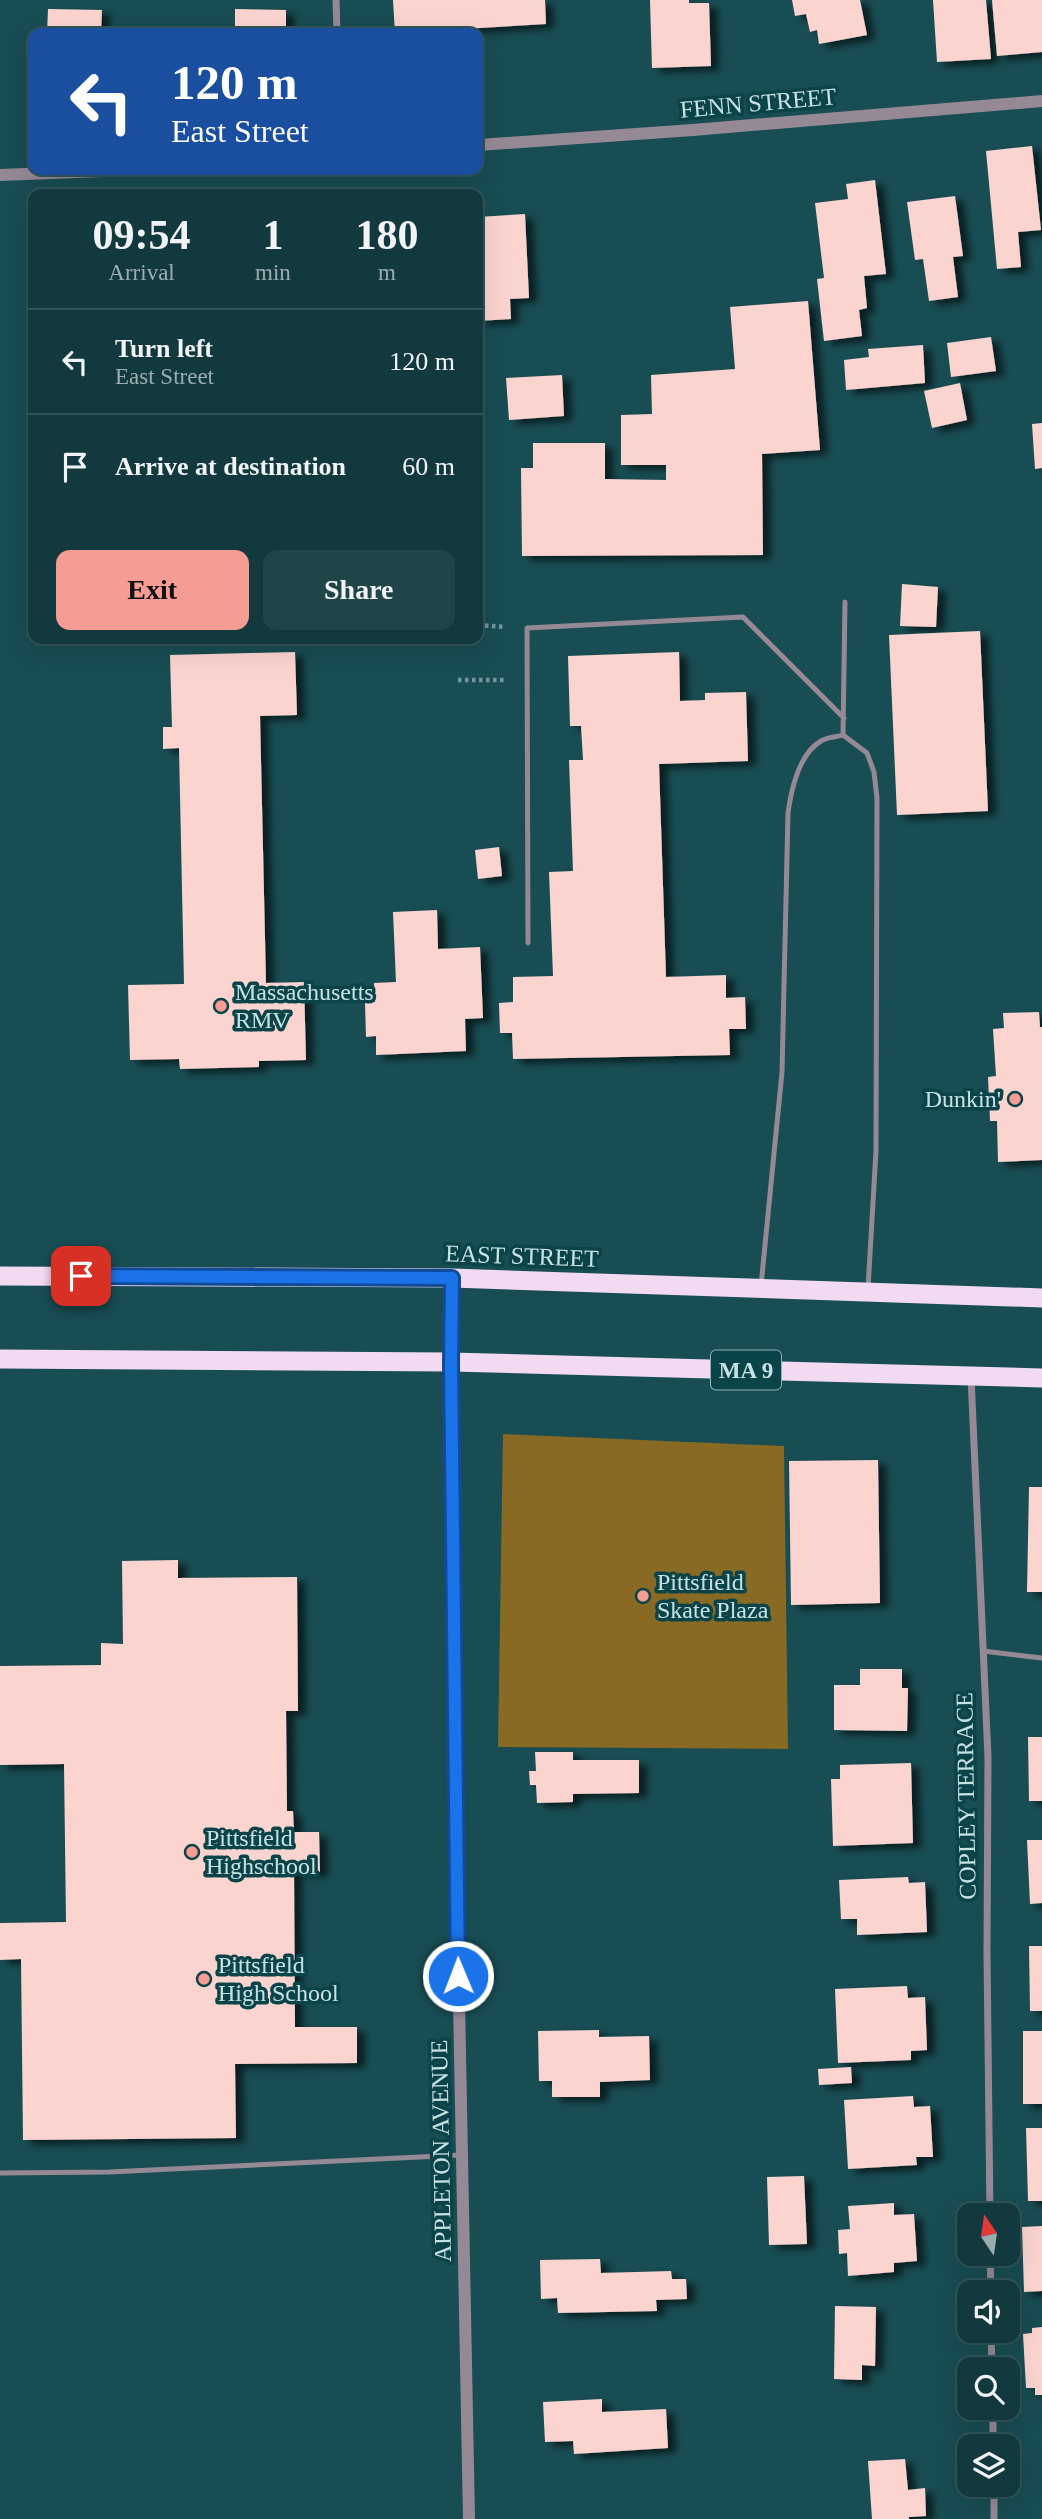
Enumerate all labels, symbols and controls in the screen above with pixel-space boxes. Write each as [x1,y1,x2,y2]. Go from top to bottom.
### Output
text: 120 m [171,55,298,110]
icon: left [56,56,147,147]
street label: FENN STREET [679,83,838,123]
text: East Street [171,113,309,149]
text: 09:54 [93,212,191,258]
text: 1 [262,212,283,258]
text: 180 [355,212,418,258]
text: Arrival [108,260,175,285]
text: min [255,260,291,285]
text: m [378,260,396,285]
text: Turn left [115,334,213,363]
icon: left [56,343,94,381]
text: 120 m [389,347,455,376]
text: East Street [115,364,214,389]
icon: arrive [56,448,94,486]
text: Arrive at destination [115,452,346,481]
text: 60 m [402,452,455,481]
button: Exit [56,550,249,630]
button: Share [263,550,455,630]
place label: Massachusetts RMV [235,979,374,1033]
marker: Massachusetts RMV [213,998,229,1014]
place label: Dunkin' [925,1086,1001,1112]
marker: Dunkin' [1007,1091,1023,1107]
street label: EAST STREET [445,1240,600,1272]
pin [51,1246,111,1306]
icon: arrive [62,1257,100,1295]
road number: MA 9 [711,1350,781,1390]
place label: Pittsfield Skate Plaza [657,1569,769,1623]
marker: Pittsfield Skate Plaza [635,1588,651,1604]
street label: COPLEY TERRACE [951,1692,981,1900]
place label: Pittsfield Highschool [206,1825,317,1879]
marker: Pittsfield Highschool [184,1844,200,1860]
position arrow [421,1939,495,2013]
place label: Pittsfield High School [218,1952,339,2006]
marker: Pittsfield High School [196,1971,212,1987]
street label: APPLETON AVENUE [426,2040,456,2262]
north arrow [957,2203,1020,2266]
map controls [957,2203,1020,2497]
button: sound [957,2280,1020,2343]
button: search [957,2357,1020,2420]
button: layers [957,2434,1020,2497]

